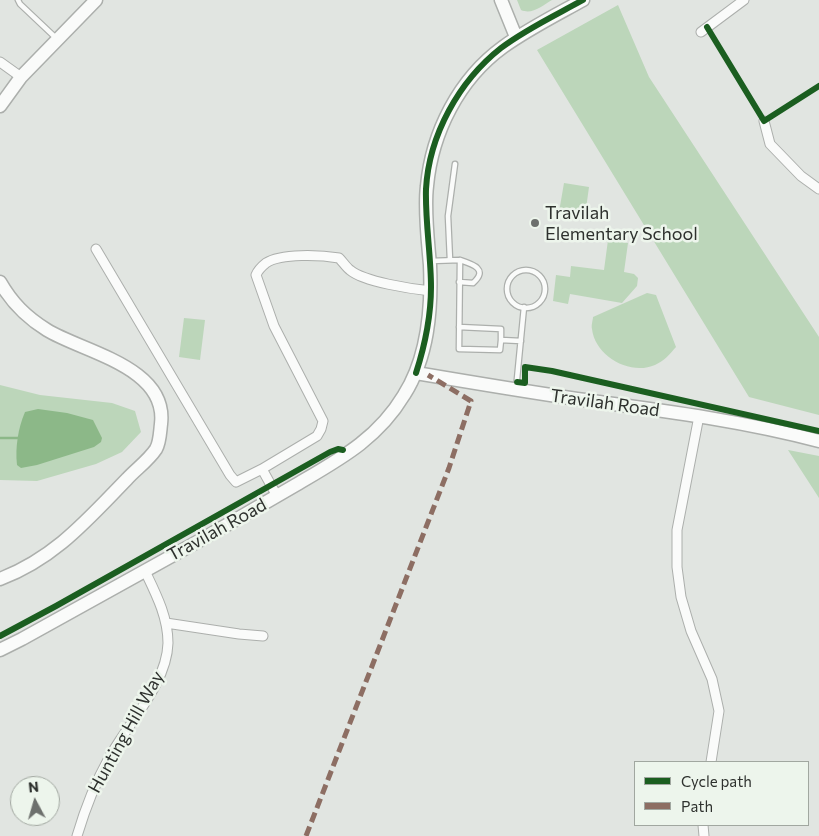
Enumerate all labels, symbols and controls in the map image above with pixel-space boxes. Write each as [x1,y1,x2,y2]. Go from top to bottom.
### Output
place label: Travilah Elementary School [545,202,698,244]
marker: Travilah Elementary School [529,217,541,229]
street label: Travilah Road [549,385,661,421]
street label: Travilah Road [164,494,270,566]
street label: Hunting Hill Way [84,667,168,797]
legend [634,761,809,826]
text: Cycle path [681,772,752,790]
north arrow [10,776,60,826]
text: N [27,778,40,796]
text: Path [681,797,713,815]

